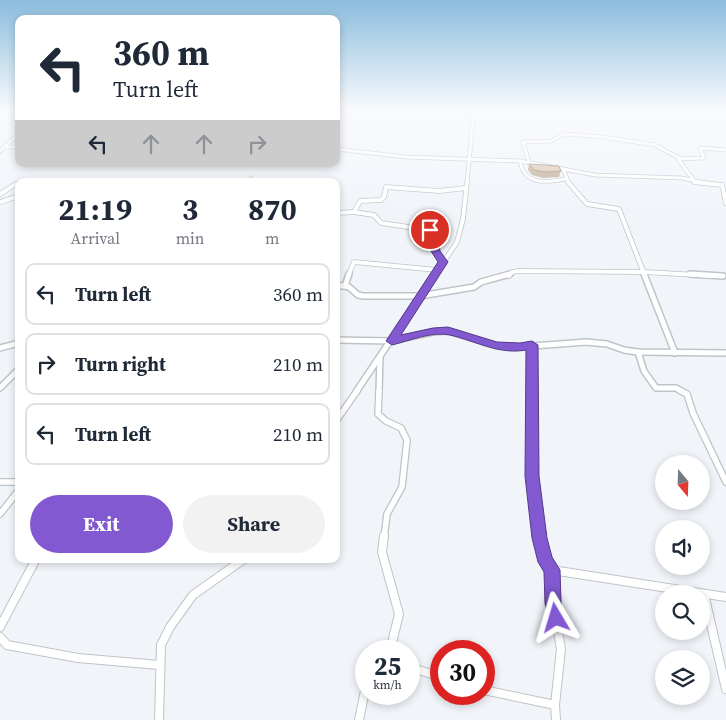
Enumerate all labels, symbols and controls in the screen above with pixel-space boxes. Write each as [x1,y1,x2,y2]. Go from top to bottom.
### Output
text: 360 m [113,29,209,77]
icon: left [30,35,95,100]
text: Turn left [113,74,198,104]
icon: left [84,130,112,158]
icon: ahead [137,130,165,158]
icon: ahead [190,130,218,158]
icon: right [243,130,271,158]
text: 21:19 [58,189,132,230]
text: 3 [182,189,198,230]
text: 870 [248,189,297,230]
pin [409,209,451,251]
icon: arrive [416,216,444,244]
text: Arrival [71,227,120,249]
text: min [176,227,205,249]
text: m [265,227,279,249]
icon: left [32,280,60,308]
text: Turn left [75,281,151,307]
text: 360 m [273,281,323,307]
icon: right [32,350,60,378]
text: Turn right [75,351,166,377]
text: 210 m [273,351,323,377]
icon: left [32,420,60,448]
text: Turn left [75,421,151,447]
text: 210 m [273,421,323,447]
north arrow [655,455,710,510]
map controls [655,455,710,705]
button: Exit [30,495,173,553]
button: Share [183,495,325,553]
button: sound [655,520,710,575]
button: search [655,585,710,640]
position arrow [529,591,581,643]
speed limit sign: 30 [430,640,495,705]
text: 25 [374,649,401,683]
button: layers [655,650,710,705]
text: km/h [373,677,402,693]

